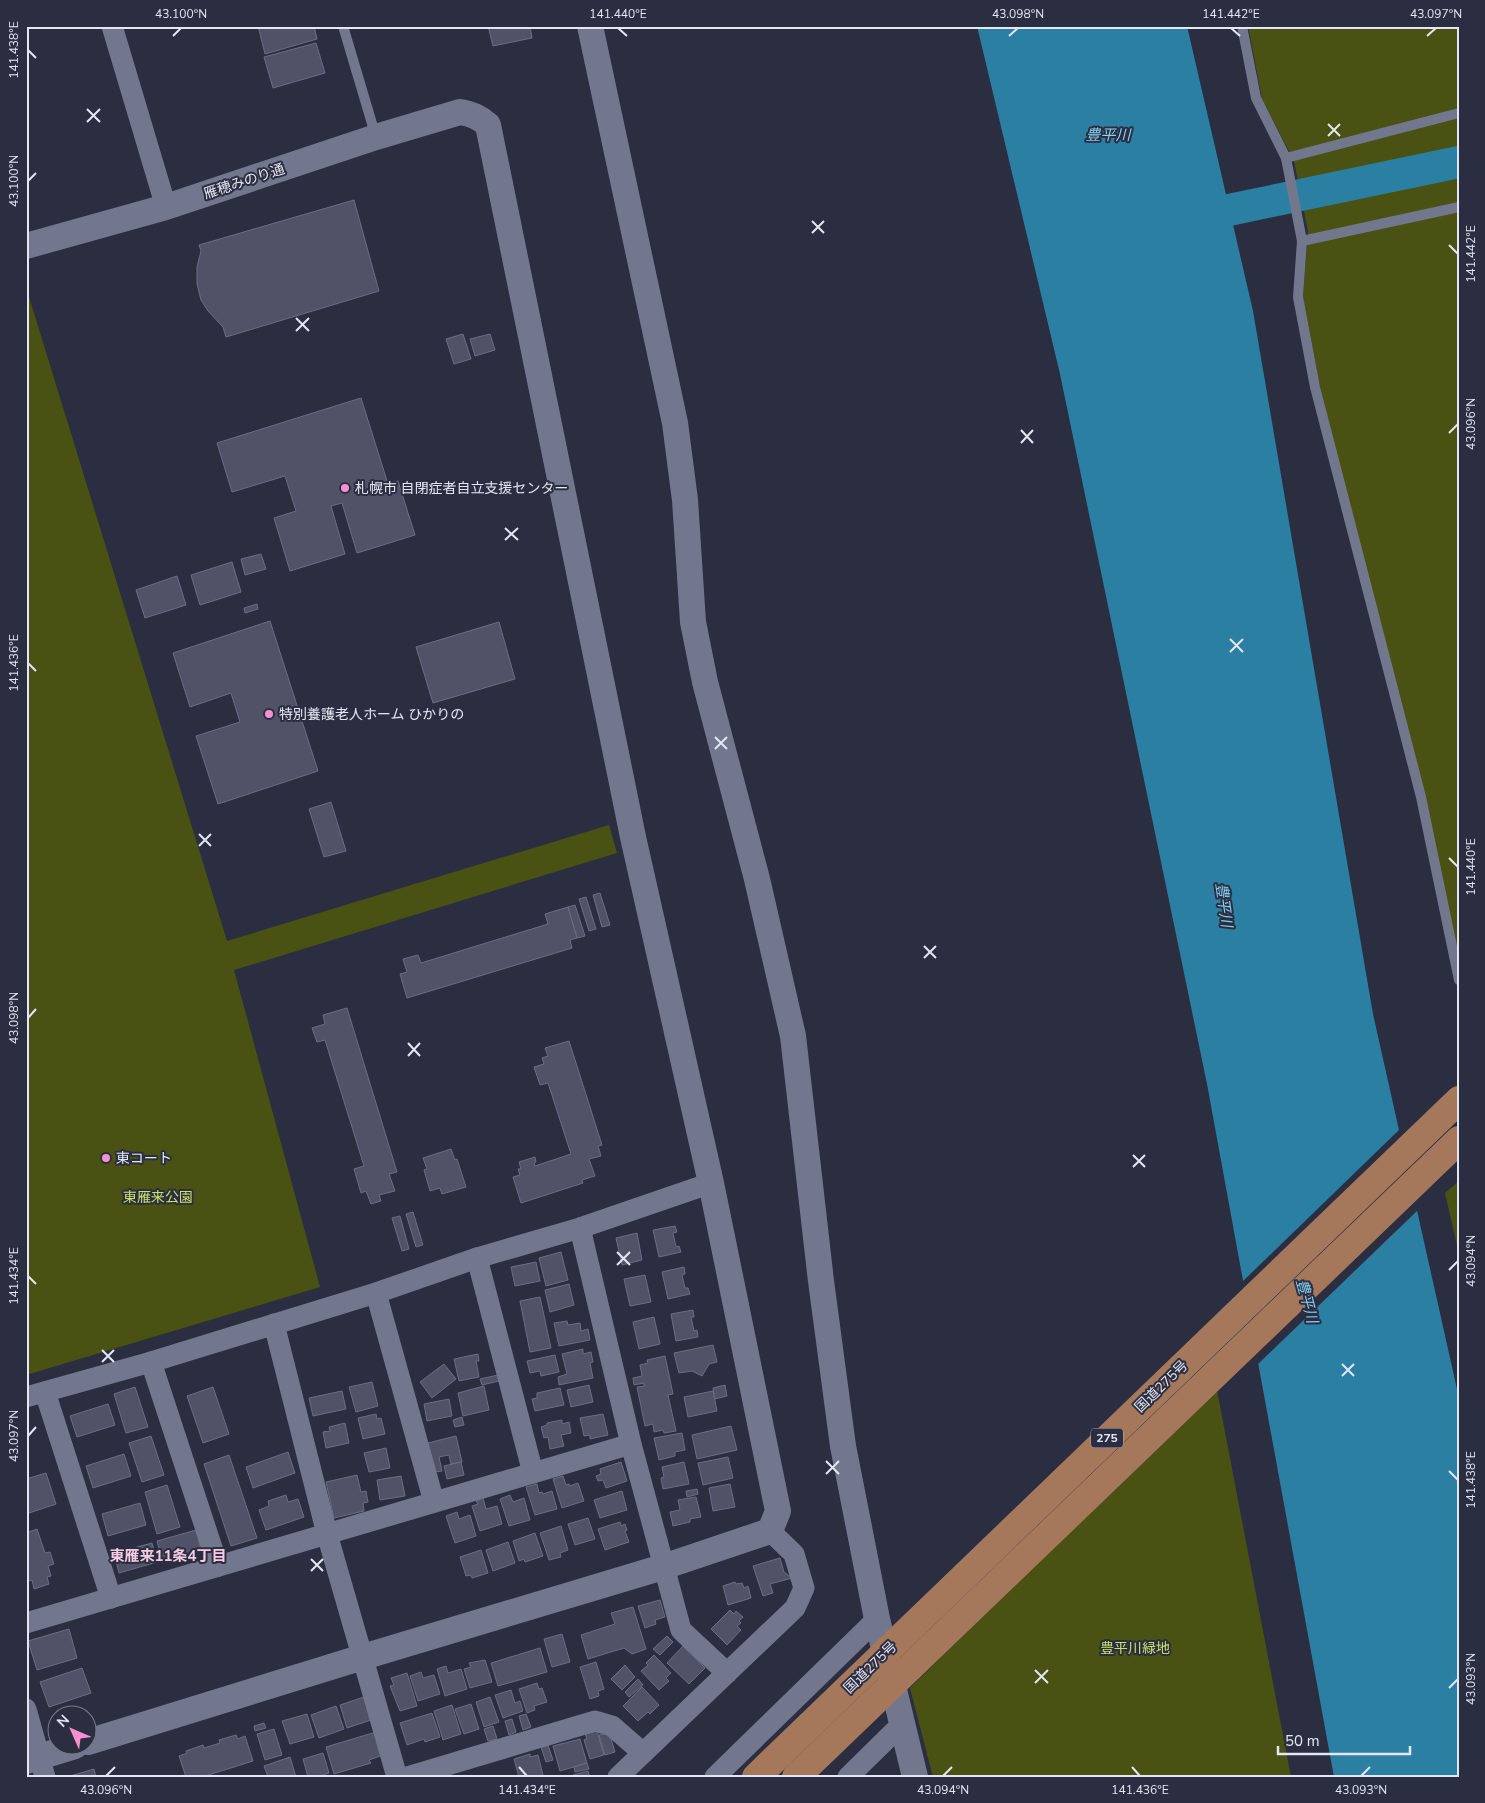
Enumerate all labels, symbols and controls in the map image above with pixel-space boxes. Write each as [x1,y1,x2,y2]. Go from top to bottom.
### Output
text: 43.100°N [155,6,207,22]
text: 141.440°E [589,6,647,22]
text: 43.098°N [992,6,1044,22]
text: 141.442°E [1202,6,1260,22]
text: 43.097°N [1410,6,1462,22]
text: 141.438°E [6,21,22,79]
water label: 豊平川 [1085,125,1132,145]
text: 43.100°N [6,155,22,207]
street label: 雁穂みのり通 [201,159,287,203]
text: 141.442°E [1463,225,1479,283]
text: 43.096°N [1463,398,1479,450]
place label: 札幌市 自閉症者自立支援センター [355,479,569,498]
marker: 札幌市 自閉症者自立支援センター [339,482,351,494]
text: 141.436°E [6,634,22,692]
place label: 特別養護老人ホーム ひかりの [279,705,464,724]
marker: 特別養護老人ホーム ひかりの [263,708,275,720]
text: 141.440°E [1463,838,1479,896]
water label: 豊平川 [1211,881,1237,931]
text: 43.098°N [6,992,22,1044]
place label: 東コート [116,1149,172,1168]
marker: 東コート [100,1152,112,1164]
park label: 東雁来公園 [123,1188,193,1207]
text: 43.094°N [1463,1235,1479,1287]
text: 141.434°E [6,1247,22,1305]
water label: 豊平川 [1292,1277,1323,1327]
street label: 国道275号 [1131,1356,1192,1417]
text: 43.097°N [6,1410,22,1462]
road number: 275 [1091,1429,1123,1448]
text: 141.438°E [1463,1451,1479,1509]
district label: 東雁来11条4丁目 [109,1546,227,1566]
street label: 国道275号 [840,1637,901,1698]
park label: 豊平川緑地 [1100,1639,1170,1658]
text: 43.093°N [1463,1653,1479,1705]
north arrow [48,1706,98,1756]
text: N [53,1711,74,1732]
scale bar [1278,1723,1410,1755]
text: 50 m [1285,1731,1320,1751]
text: 43.096°N [80,1782,132,1798]
text: 141.434°E [498,1782,556,1798]
text: 43.094°N [917,1782,969,1798]
text: 141.436°E [1111,1782,1169,1798]
text: 43.093°N [1335,1782,1387,1798]

